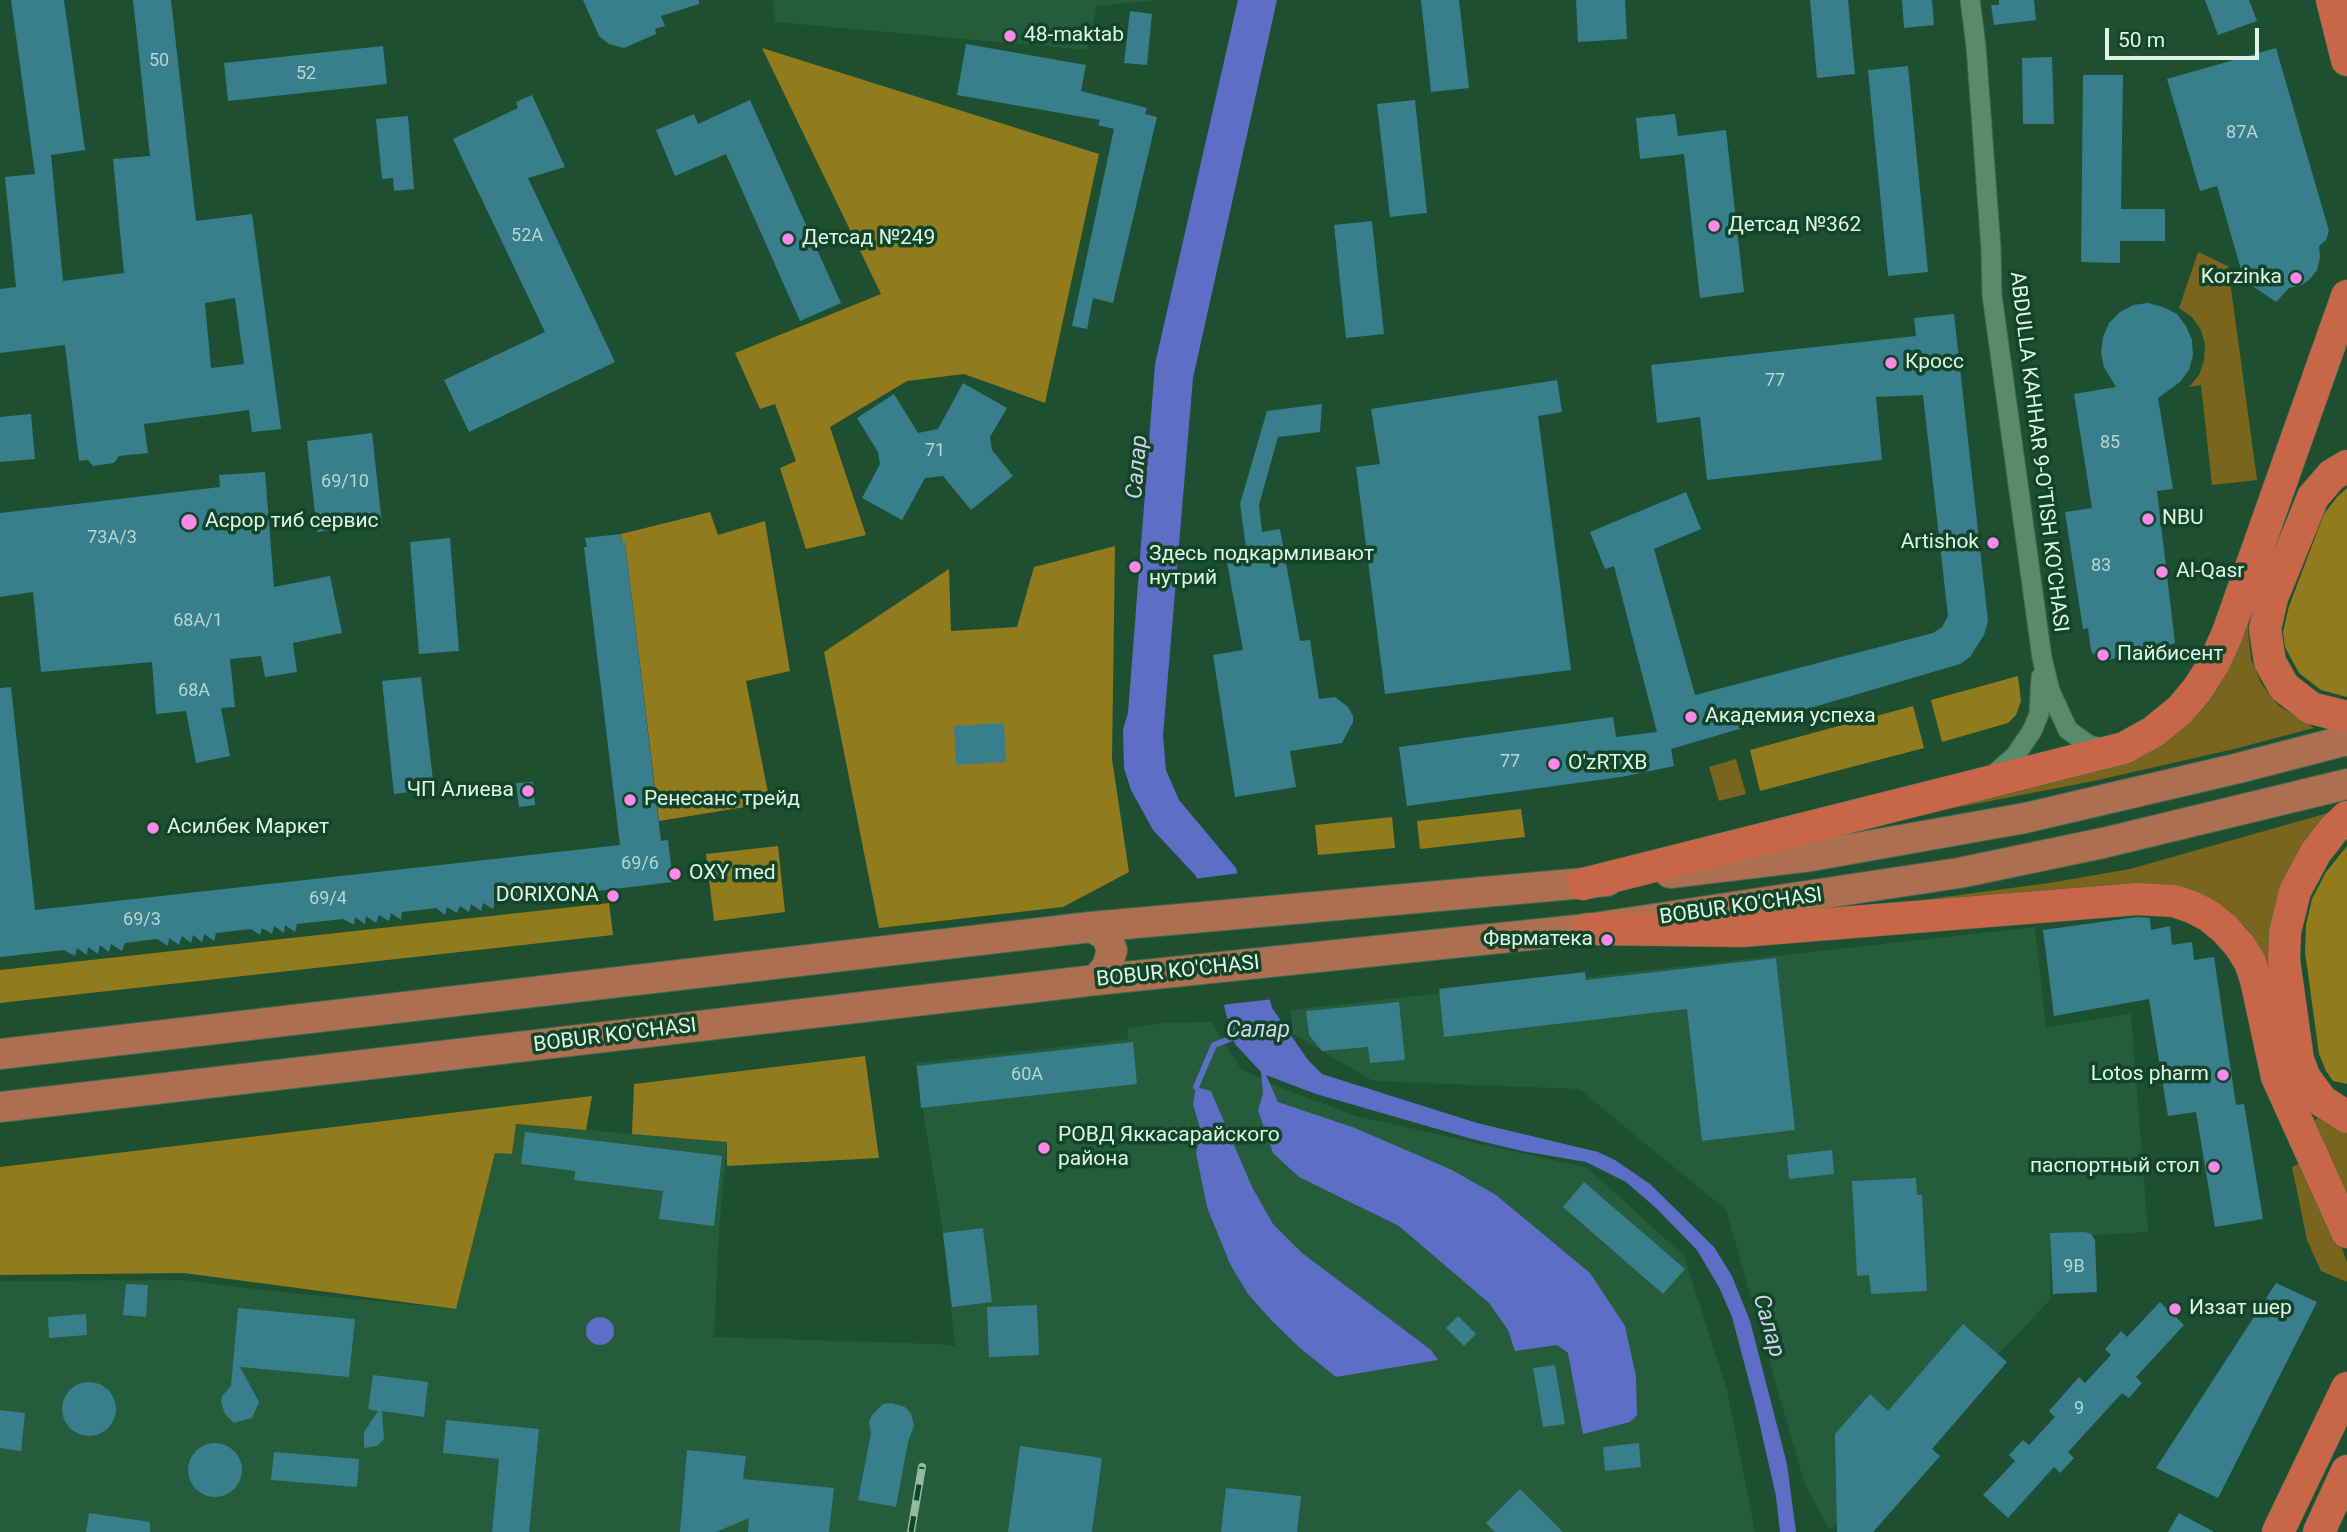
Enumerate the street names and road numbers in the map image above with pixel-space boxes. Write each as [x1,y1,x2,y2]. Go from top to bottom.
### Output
street label: ABDULLA KAHHAR 9-O'TISH KO'CHASI [2003,270,2073,634]
street label: BOBUR KO'CHASI [1658,883,1824,931]
street label: BOBUR KO'CHASI [1095,951,1261,993]
street label: BOBUR KO'CHASI [532,1013,698,1059]

